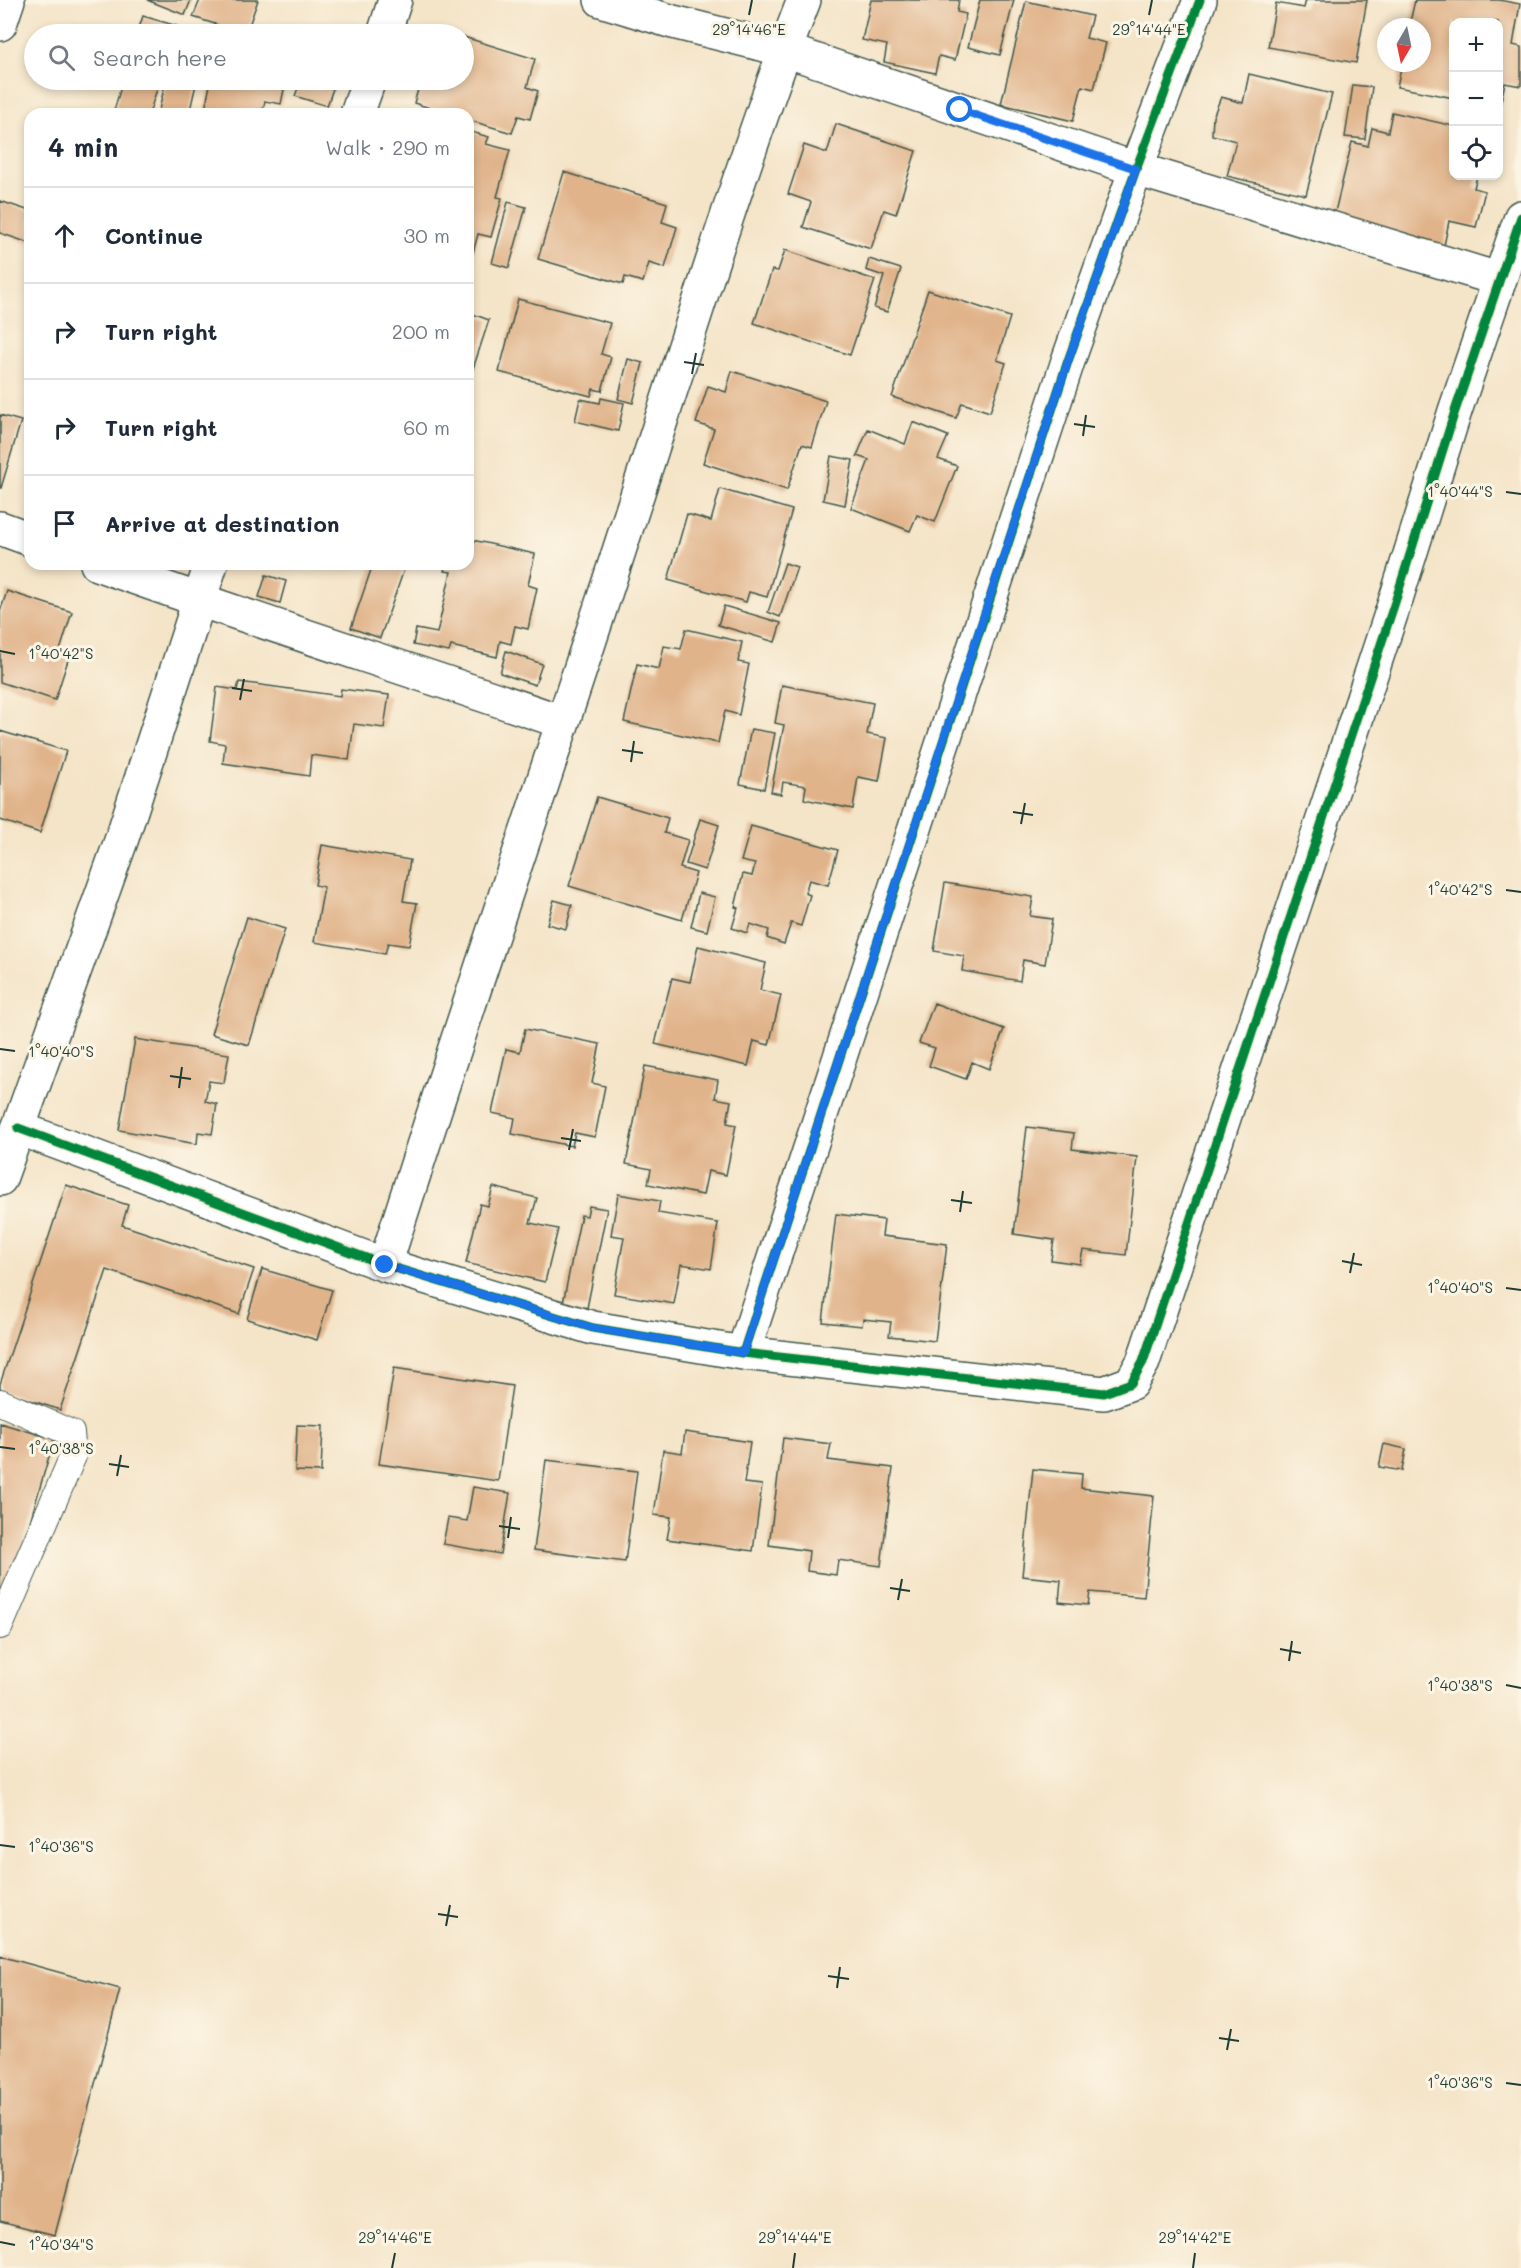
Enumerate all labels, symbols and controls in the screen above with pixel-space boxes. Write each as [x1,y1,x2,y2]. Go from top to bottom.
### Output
north arrow [1377,18,1431,72]
map controls [1449,18,1503,180]
button: + [1449,18,1503,72]
text: 29°14'46"E [712,19,786,39]
text: 29°14'44"E [1112,19,1186,39]
search box [24,24,474,90]
icon: search [45,41,78,74]
text: Search here [93,43,227,72]
button: − [1449,72,1503,126]
route start [946,96,972,122]
button: locate [1449,126,1503,180]
text: 4 min [48,130,118,164]
text: Walk · 290 m [325,134,450,160]
icon: ahead [48,219,81,252]
text: Continue [105,221,203,250]
text: 30 m [404,222,450,248]
icon: right [48,315,81,348]
text: Turn right [105,317,217,346]
text: 200 m [392,318,450,344]
icon: right [48,411,81,444]
text: Turn right [105,413,217,442]
text: 60 m [403,414,450,440]
text: 1°40'44"S [1427,481,1493,501]
icon: arrive [48,507,81,540]
text: Arrive at destination [105,509,340,538]
text: 1°40'42"S [29,643,93,663]
text: 1°40'42"S [1428,879,1492,899]
text: 1°40'40"S [28,1041,94,1061]
route end [371,1251,397,1277]
text: 1°40'40"S [1427,1277,1493,1297]
text: 1°40'38"S [28,1438,94,1458]
text: 1°40'38"S [1427,1675,1493,1695]
text: 1°40'36"S [28,1836,94,1856]
text: 1°40'36"S [1427,2072,1493,2092]
text: 29°14'46"E [358,2227,432,2247]
text: 29°14'44"E [758,2227,832,2247]
text: 29°14'42"E [1159,2227,1232,2247]
text: 1°40'34"S [28,2234,94,2254]

